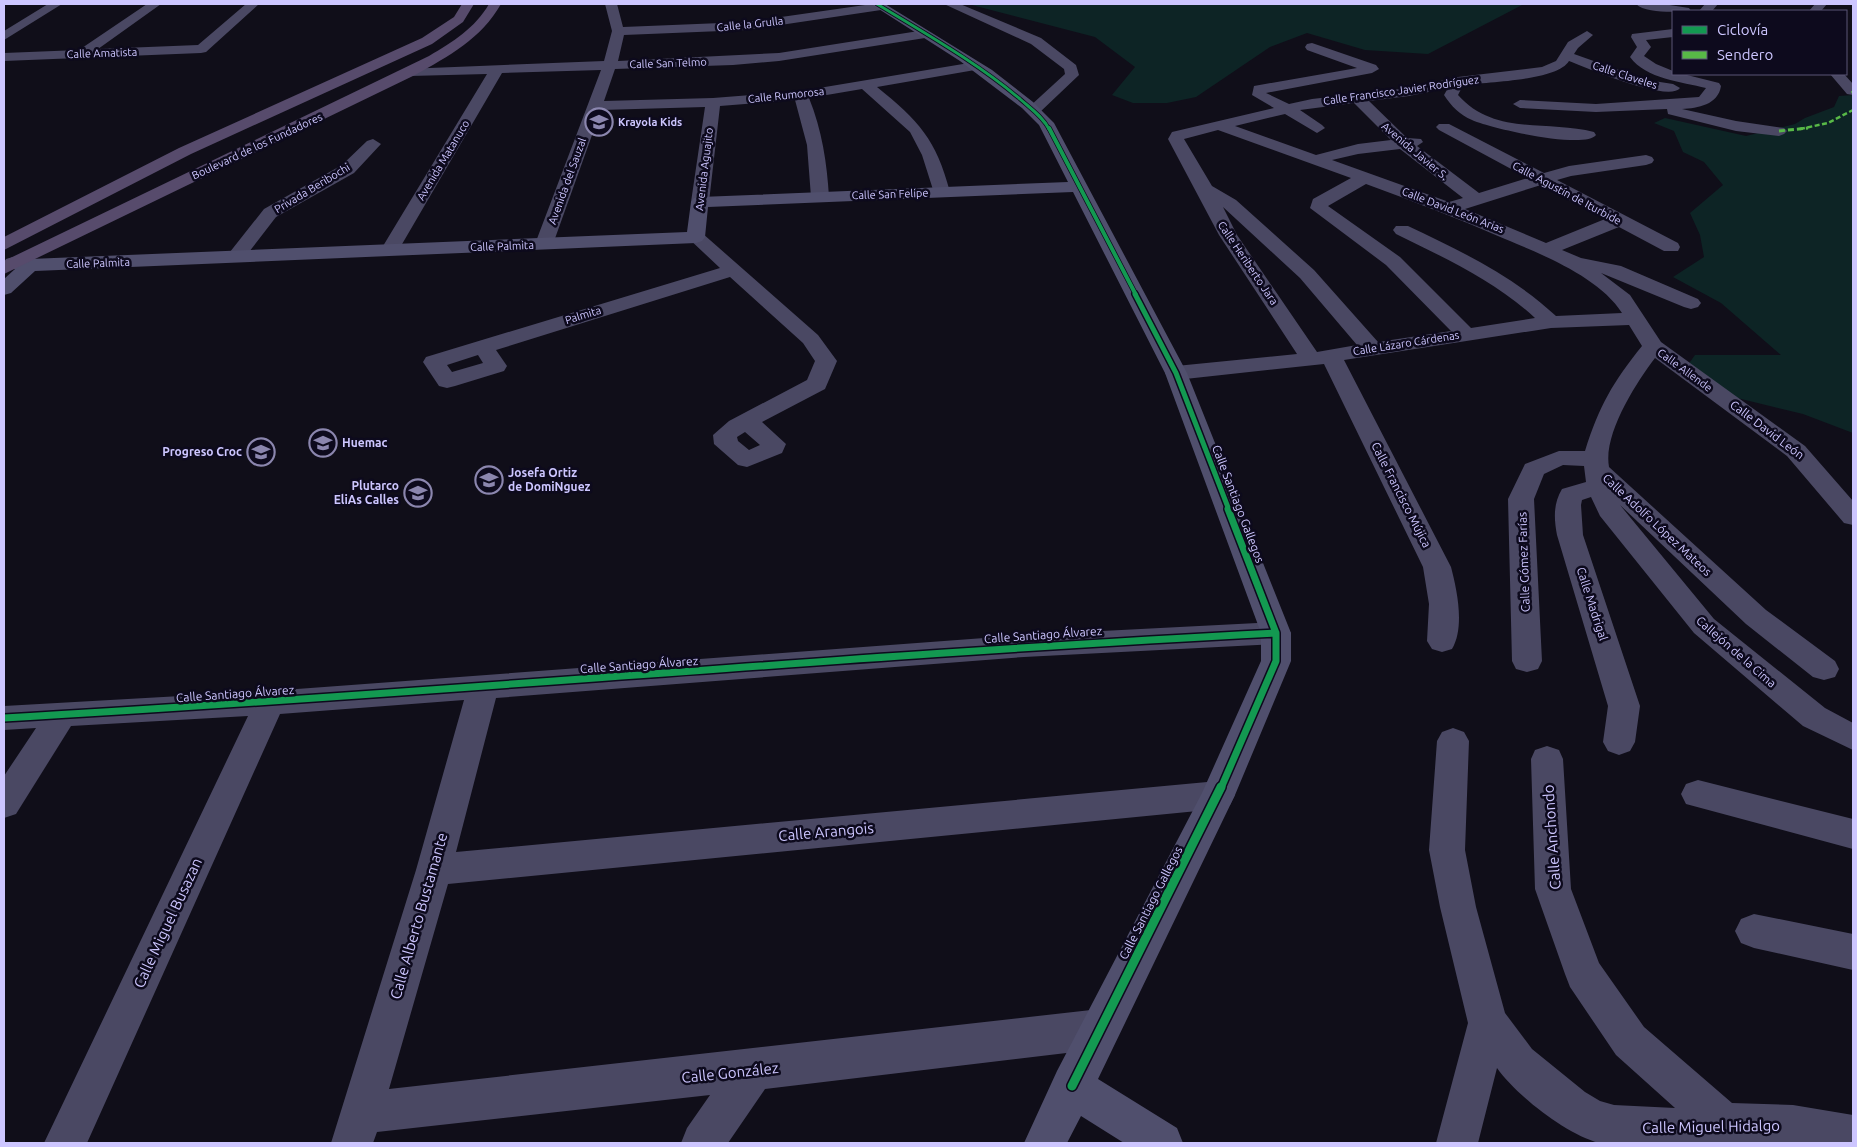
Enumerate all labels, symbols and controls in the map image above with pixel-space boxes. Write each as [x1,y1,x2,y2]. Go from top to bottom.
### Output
legend [1672,10,1847,75]
street label: Calle la Grulla [716,15,784,33]
text: Ciclovía [1717,21,1768,38]
street label: Calle Amatista [66,46,138,60]
text: Sendero [1717,46,1773,63]
street label: Calle San Telmo [629,56,707,70]
street label: Calle Claveles [1591,59,1659,91]
street label: Calle Francisco Javier Rodríguez [1322,73,1480,107]
street label: Calle Rumorosa [747,85,825,105]
school or university icon: Krayola Kids [584,107,614,137]
street label: Boulevard de los Fundadores [190,110,324,182]
place label: Krayola Kids [618,116,682,128]
street label: Avenida Matanuco [414,118,472,202]
street label: Avenida Javier S. [1380,120,1450,182]
street label: Avenida Aguajito [693,127,715,211]
street label: Avenida del Sauzal [546,136,588,226]
street label: Calle Agustín de Iturbide [1511,159,1623,227]
street label: Privada Beribochi [272,161,352,215]
street label: Calle David León Arias [1400,185,1506,235]
street label: Calle San Felipe [851,187,929,201]
street label: Calle Heriberto Jara [1216,219,1280,307]
street label: Calle Palmita [470,239,534,253]
street label: Calle Palmita [66,256,130,270]
street label: Palmita [563,304,603,326]
street label: Calle Lázaro Cárdenas [1352,329,1460,357]
street label: Calle Allende [1655,346,1715,394]
street label: Calle David León [1728,398,1807,462]
school or university icon: Huemac [308,428,338,458]
place label: Huemac [342,436,387,449]
school or university icon: Progreso Croc [246,437,276,467]
street label: Calle Francisco Mújica [1369,440,1434,550]
street label: Calle Santiago Gallegos [1210,443,1267,565]
place label: Progreso Croc [162,445,242,458]
school or university icon: Josefa Ortiz de DomiNguez [474,465,504,495]
place label: Josefa Ortiz de DomiNguez [508,466,591,493]
street label: Calle Adolfo López Mateos [1600,471,1714,578]
school or university icon: Plutarco EliAs Calles [403,478,433,508]
place label: Plutarco EliAs Calles [334,479,399,506]
street label: Calle Gómez Farías [1515,512,1532,612]
street label: Calle Madrigal [1574,565,1610,642]
street label: Callejón de la Cima [1694,613,1779,690]
street label: Calle Santiago Álvarez [983,624,1103,645]
street label: Calle Santiago Álvarez [579,654,699,675]
street label: Calle Santiago Álvarez [175,683,295,704]
street label: Calle Anchondo [1539,784,1564,890]
street label: Calle Arangois [778,819,874,844]
street label: Calle Alberto Bustamante [387,831,450,1001]
street label: Calle Santiago Gallegos [1116,844,1185,961]
street label: Calle Miguel Busazan [130,855,205,990]
street label: Calle González [681,1059,779,1086]
street label: Calle Miguel Hidalgo [1642,1117,1780,1136]

